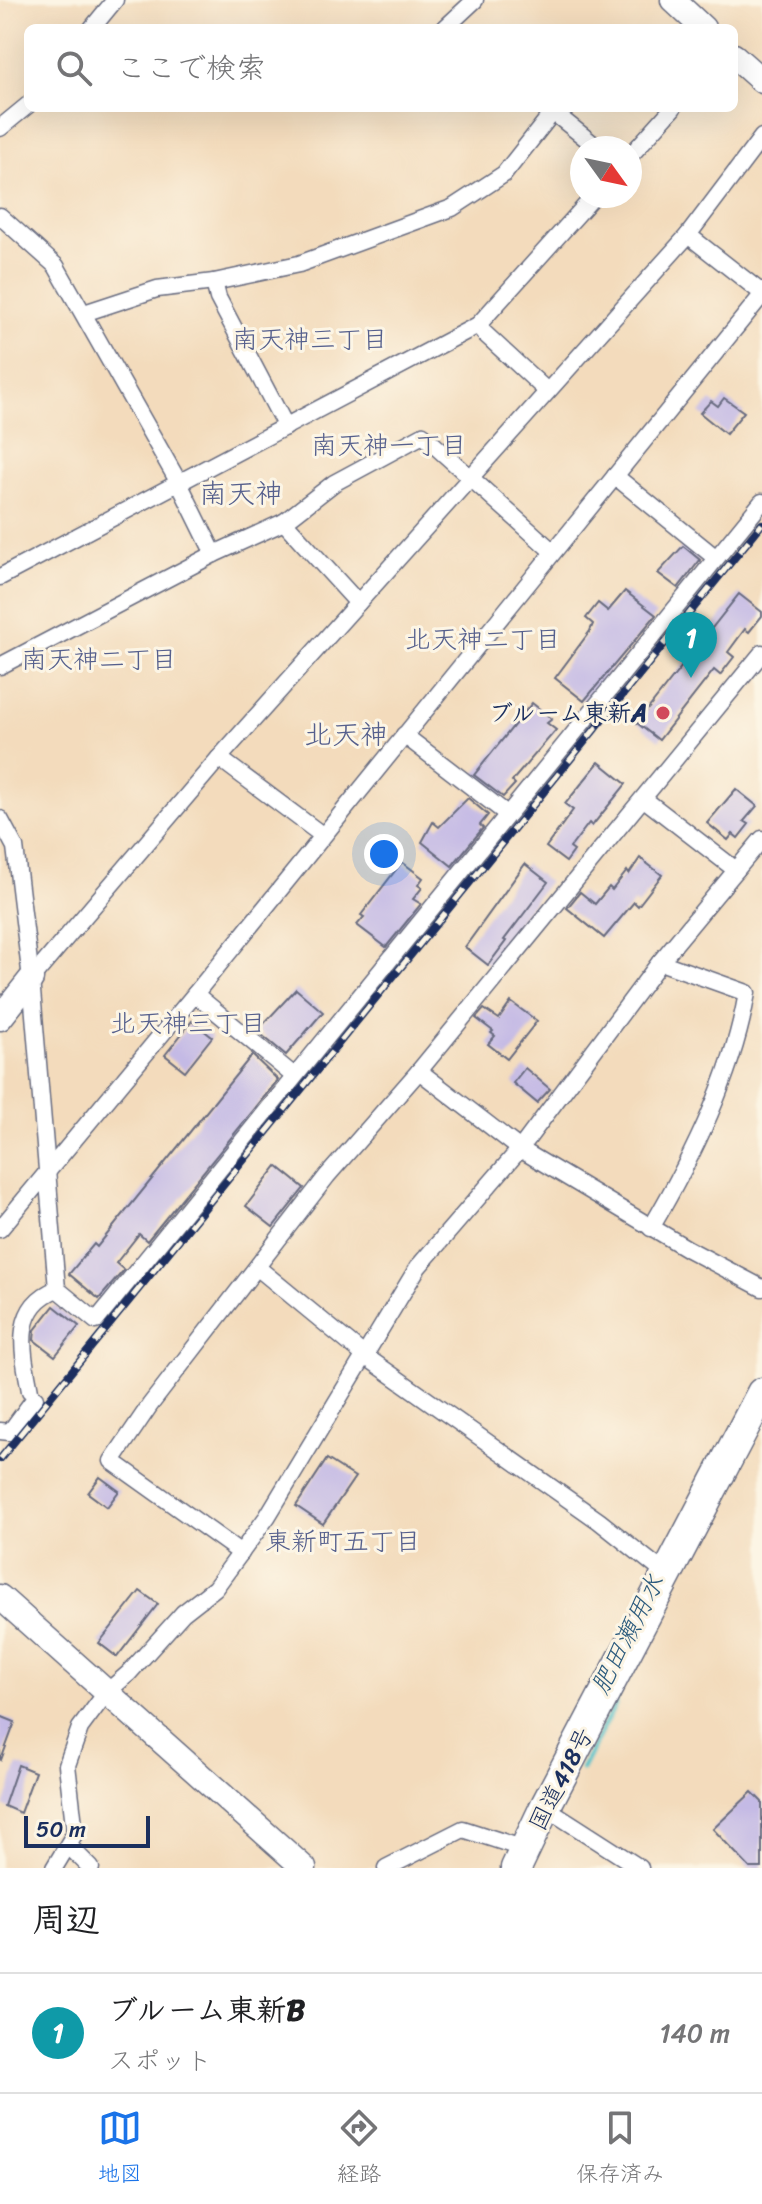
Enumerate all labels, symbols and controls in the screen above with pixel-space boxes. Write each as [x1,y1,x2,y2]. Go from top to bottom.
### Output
search box [24,24,738,112]
text: ここで検索 [116,41,266,95]
icon: search [52,46,96,90]
north arrow [570,136,642,208]
district label: 南天神三丁目 [232,316,388,362]
district label: 南天神一丁目 [311,422,467,468]
district label: 南天神 [199,469,283,518]
pin: 1 [665,612,717,678]
district label: 北天神二丁目 [405,616,561,662]
district label: 南天神二丁目 [21,636,177,682]
place label: ブルーム東新A [489,692,647,734]
marker: ブルーム東新A [654,704,672,722]
district label: 北天神 [304,710,388,759]
your location [364,834,404,874]
district label: 北天神三丁目 [110,1000,266,1046]
district label: 東新町五丁目 [265,1518,421,1564]
water label: 肥田瀬用水 [577,1566,677,1702]
street label: 国道418号 [517,1720,605,1838]
text: 50 m [36,1810,86,1849]
scale bar [24,1812,150,1848]
text: 周辺 [32,1890,100,1950]
text: ブルーム東新B [108,1983,305,2037]
text: 1 [52,2010,64,2056]
text: 140 m [659,2010,730,2056]
text: スポット [108,2037,212,2083]
tab: 地図 [98,2106,142,2193]
tab: 経路 [337,2106,381,2193]
tab: 保存済み [576,2106,664,2193]

